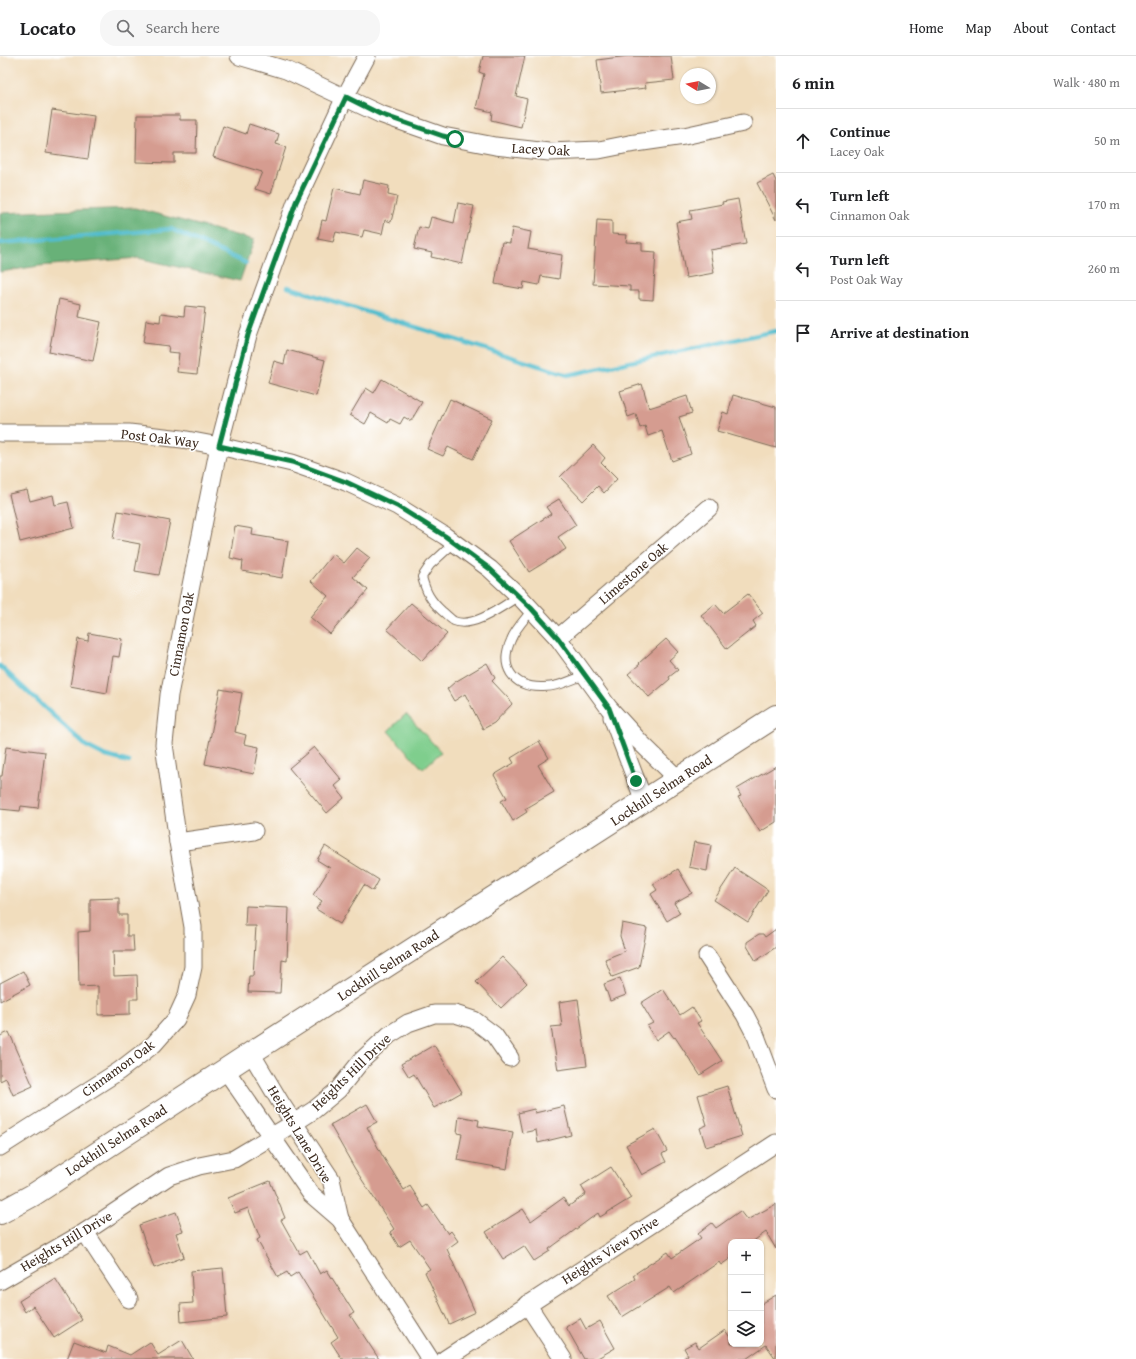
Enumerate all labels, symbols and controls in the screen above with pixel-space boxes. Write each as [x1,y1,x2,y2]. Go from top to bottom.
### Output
search box [100,10,380,46]
text: Locato [20,14,76,42]
icon: search [114,17,136,39]
text: Search here [146,17,220,38]
text: Home [909,18,944,38]
text: Map [966,18,991,38]
text: About [1013,18,1049,38]
text: Contact [1071,18,1116,38]
north arrow [680,68,716,104]
text: 6 min [792,70,834,95]
text: Walk · 480 m [1053,73,1120,92]
text: Continue [830,121,891,142]
route start [446,130,464,148]
icon: ahead [792,130,814,152]
text: 50 m [1094,131,1120,150]
street label: Lacey Oak [511,137,572,161]
text: Lacey Oak [830,142,884,161]
text: Turn left [830,185,889,206]
icon: left [792,194,814,216]
text: 170 m [1088,195,1120,214]
text: Cinnamon Oak [830,206,910,225]
text: Turn left [830,249,889,270]
icon: left [792,258,814,280]
text: 260 m [1088,259,1120,278]
text: Post Oak Way [830,270,903,289]
icon: arrive [792,322,814,344]
text: Arrive at destination [830,322,969,343]
street label: Post Oak Way [120,423,200,453]
street label: Limestone Oak [594,537,673,609]
street label: Cinnamon Oak [163,589,199,678]
street label: Lockhill Selma Road [606,749,716,830]
route end [627,772,645,790]
street label: Lockhill Selma Road [333,924,443,1005]
street label: Heights Hill Drive [307,1028,396,1115]
street label: Cinnamon Oak [77,1034,159,1101]
street label: Heights Lane Drive [263,1081,337,1187]
street label: Lockhill Selma Road [61,1099,171,1180]
street label: Heights Hill Drive [16,1205,116,1276]
street label: Heights View Drive [557,1211,663,1289]
map controls [728,1239,764,1347]
button: + [728,1239,764,1275]
button: − [728,1275,764,1311]
button: layers [728,1311,764,1347]

